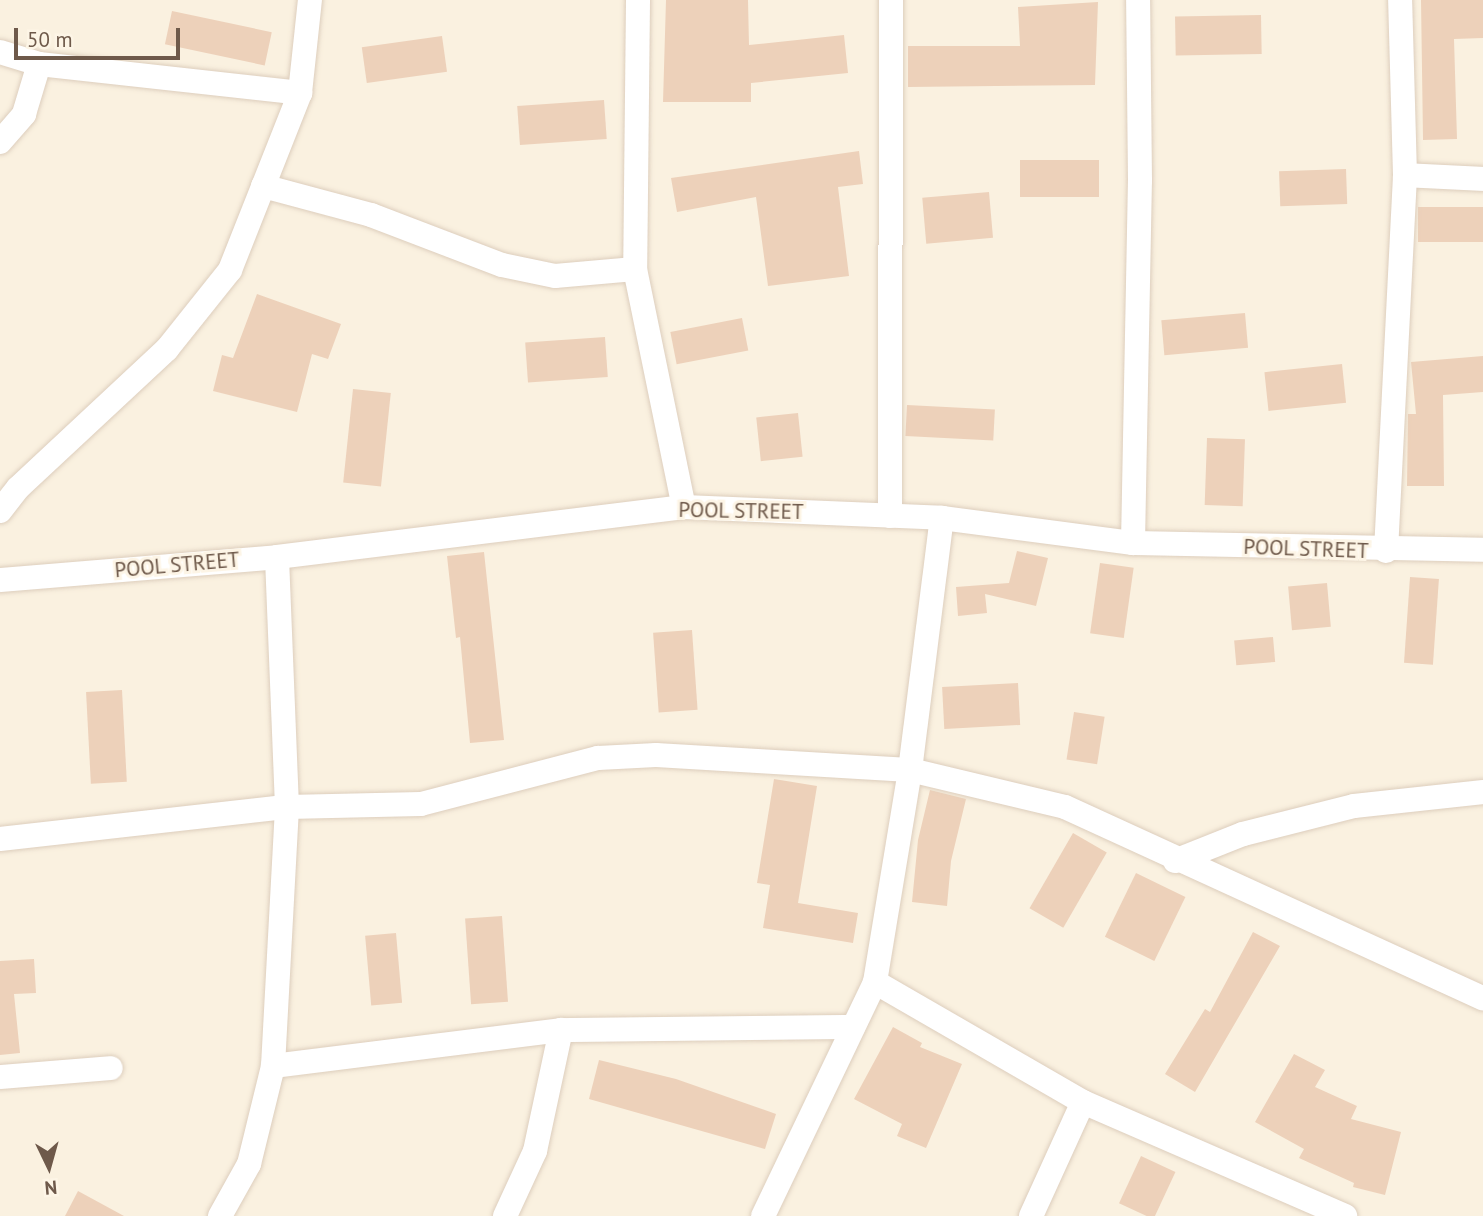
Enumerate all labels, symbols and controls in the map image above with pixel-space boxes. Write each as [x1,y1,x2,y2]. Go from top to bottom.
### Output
scale bar [18,14,184,58]
text: 50 m [27,26,73,53]
street label: POOL STREET [678,497,804,525]
street label: POOL STREET [1243,534,1369,564]
street label: POOL STREET [113,547,241,583]
north arrow [14,1132,84,1202]
text: N [44,1175,58,1200]

